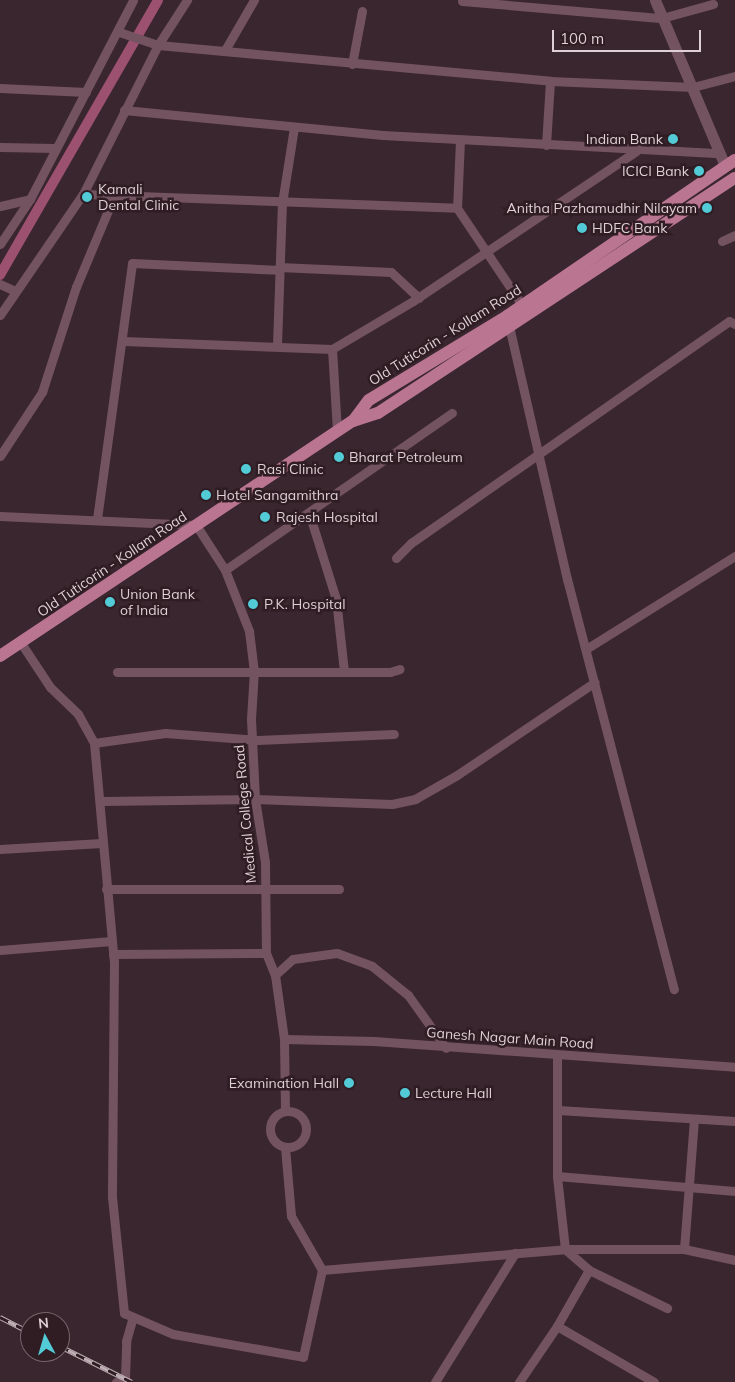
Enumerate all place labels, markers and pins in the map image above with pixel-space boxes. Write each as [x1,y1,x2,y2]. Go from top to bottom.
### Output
place label: Indian Bank [586,131,663,147]
marker: Indian Bank [667,133,679,145]
place label: ICICI Bank [622,163,689,179]
marker: ICICI Bank [693,165,705,177]
place label: Kamali Dental Clinic [98,181,179,213]
marker: Kamali Dental Clinic [80,190,94,204]
place label: Anitha Pazhamudhir Nilayam [506,200,697,216]
marker: Anitha Pazhamudhir Nilayam [701,202,713,214]
place label: HDFC Bank [592,220,667,236]
marker: HDFC Bank [576,222,588,234]
place label: Bharat Petroleum [349,449,463,465]
marker: Bharat Petroleum [333,451,345,463]
place label: Rasi Clinic [257,461,324,477]
marker: Rasi Clinic [239,462,253,476]
place label: Hotel Sangamithra [216,487,338,503]
marker: Hotel Sangamithra [200,489,212,501]
place label: Rajesh Hospital [276,509,378,525]
marker: Rajesh Hospital [258,510,272,524]
place label: Union Bank of India [120,586,195,618]
marker: Union Bank of India [104,596,116,608]
place label: P.K. Hospital [264,596,346,612]
marker: P.K. Hospital [246,597,260,611]
place label: Examination Hall [229,1075,339,1091]
marker: Examination Hall [343,1077,355,1089]
place label: Lecture Hall [415,1085,492,1101]
marker: Lecture Hall [399,1087,411,1099]

